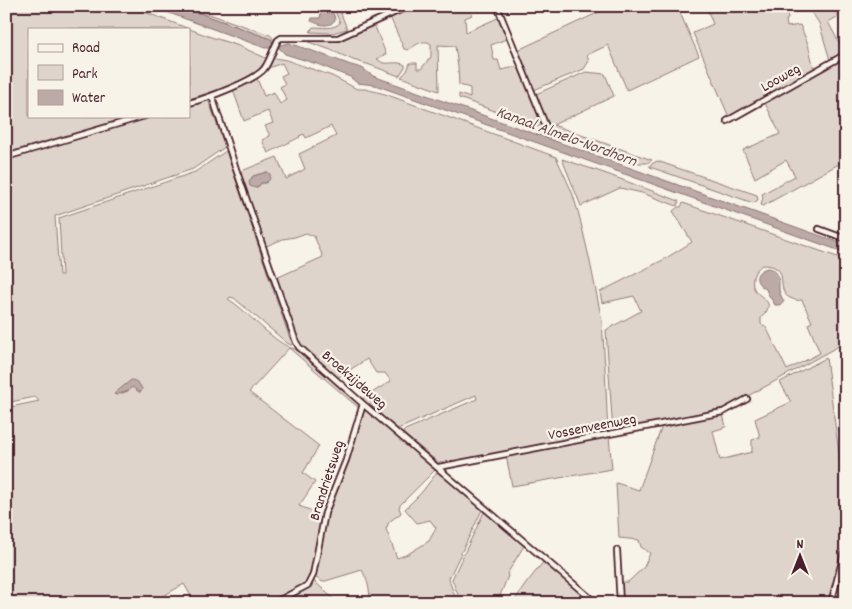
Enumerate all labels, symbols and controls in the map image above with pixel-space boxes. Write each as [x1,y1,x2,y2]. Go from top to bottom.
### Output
legend [28,28,190,118]
text: Road [72,38,100,60]
street label: Looweg [757,59,805,99]
text: Park [72,64,98,86]
text: Water [72,88,106,110]
water label: Kanaal Almelo-Nordhorn [493,101,640,174]
street label: Broekzijdeweg [316,346,391,415]
street label: Vossenveenweg [546,409,638,447]
street label: Brandrietsweg [305,438,351,524]
north arrow [774,532,824,582]
text: N [797,535,804,555]

